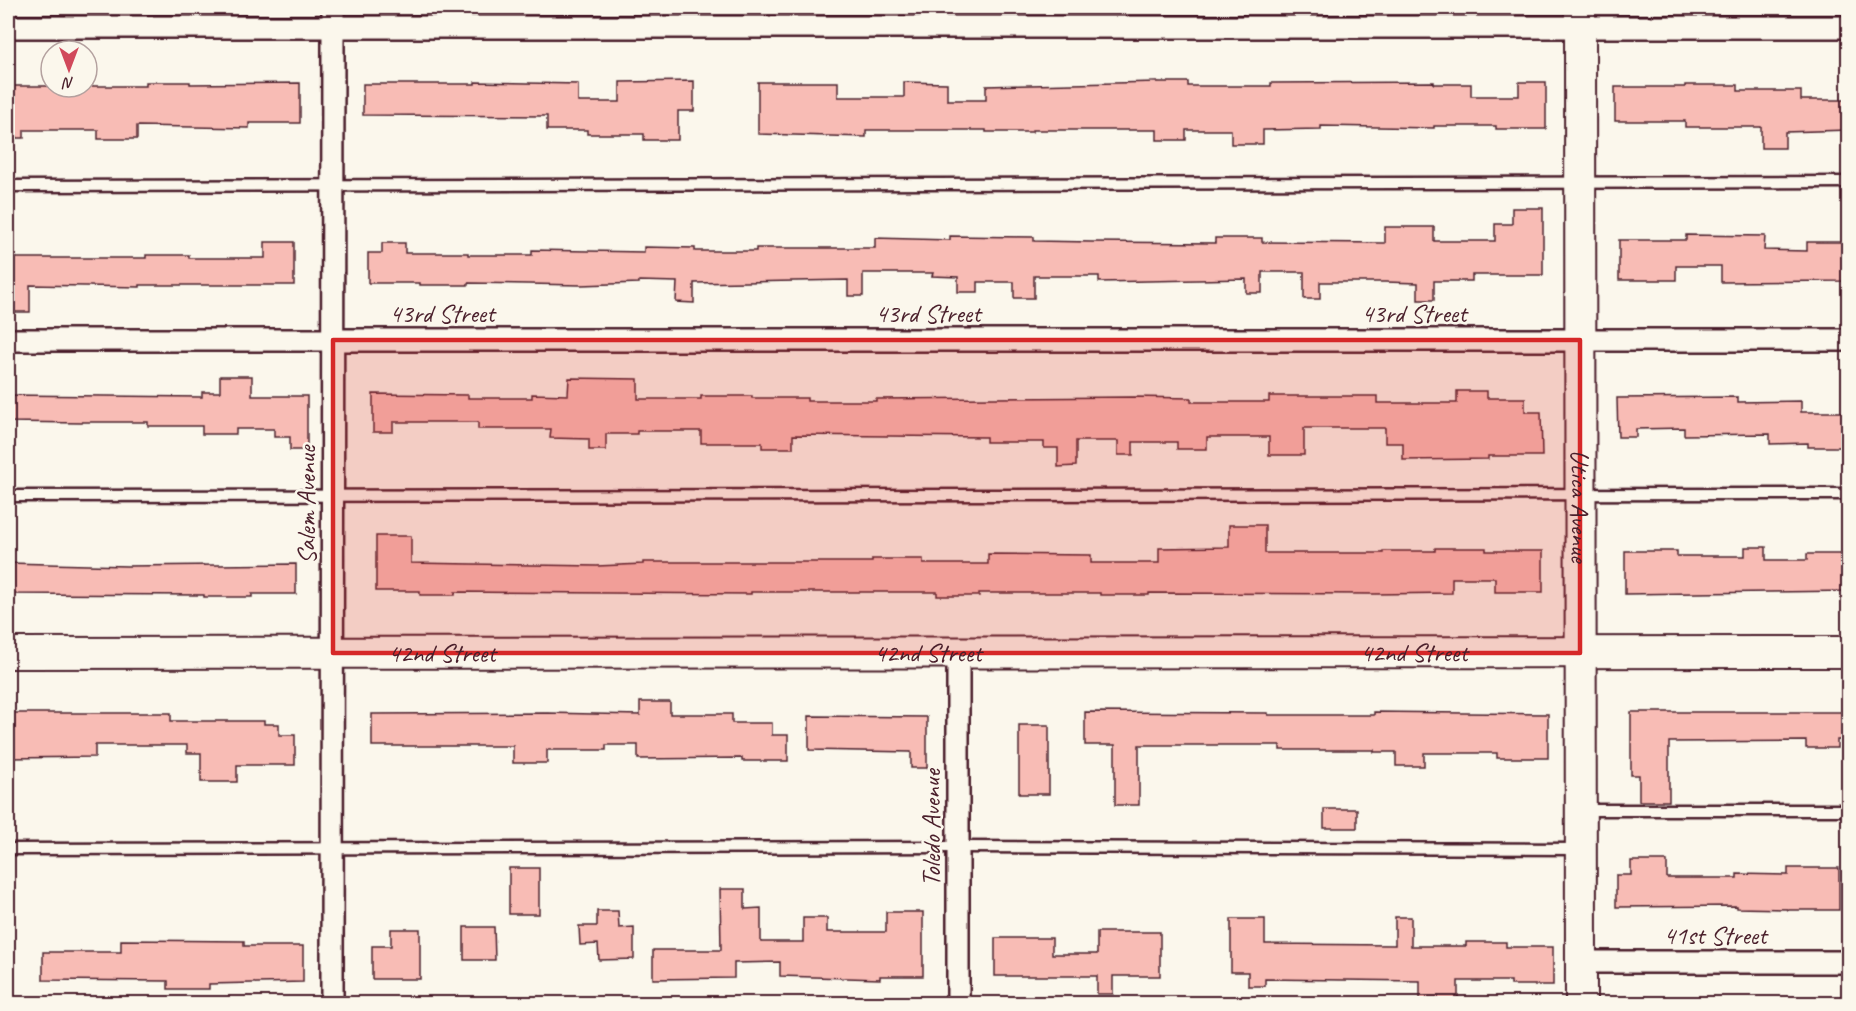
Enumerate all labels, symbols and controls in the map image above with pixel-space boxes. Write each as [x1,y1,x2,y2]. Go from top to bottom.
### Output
north arrow [39,39,99,99]
text: N [61,73,74,93]
street label: 43rd Street [389,297,497,330]
street label: 43rd Street [875,297,983,330]
street label: 43rd Street [1361,297,1469,330]
street label: Salem Avenue [290,444,323,564]
street label: Utica Avenue [1564,449,1597,564]
street label: 42nd Street [388,636,498,669]
street label: 42nd Street [874,636,984,669]
street label: 42nd Street [1360,636,1470,669]
street label: Toledo Avenue [915,768,948,887]
street label: 41st Street [1663,919,1769,952]

